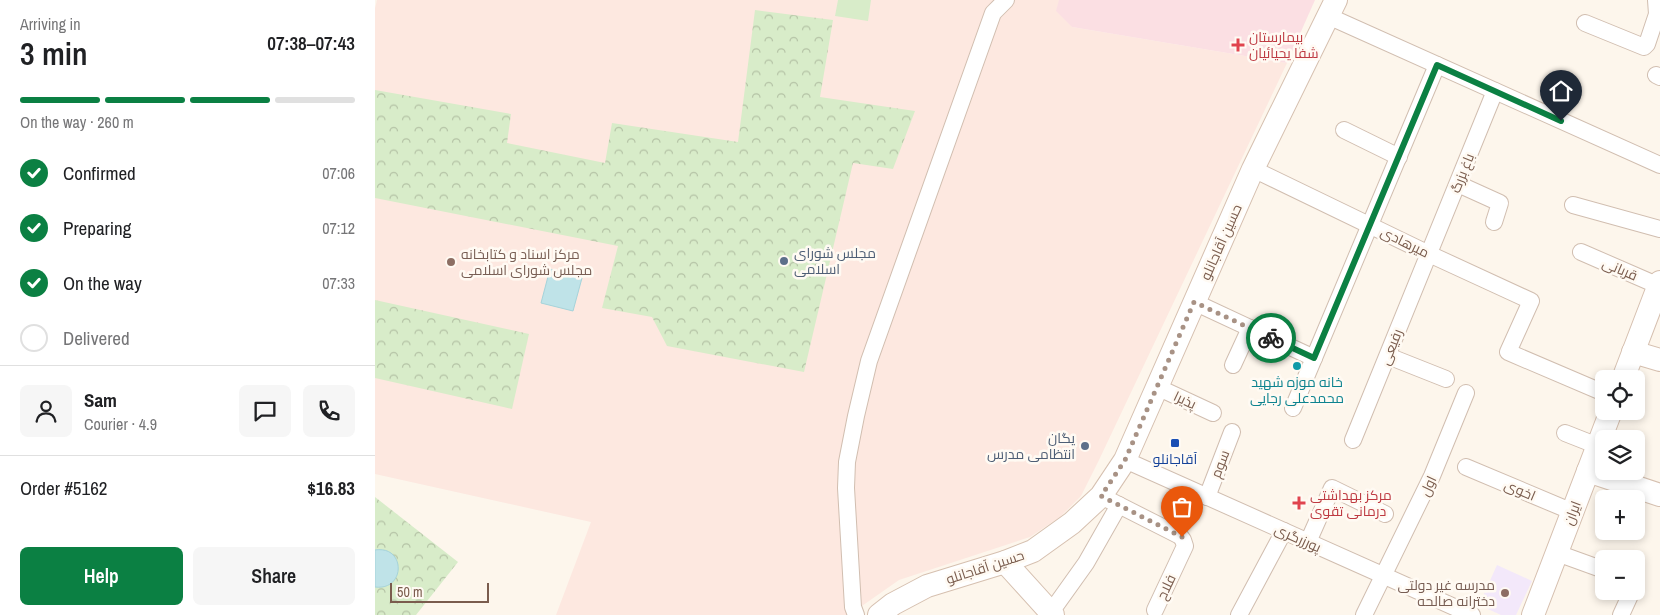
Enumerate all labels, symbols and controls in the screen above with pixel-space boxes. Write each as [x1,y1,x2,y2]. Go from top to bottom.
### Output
text: Arriving in [20,13,81,35]
place label: بیمارستان شفا یحیائیان [1249,28,1319,62]
text: 07:38–07:43 [267,30,355,56]
text: 3 min [20,32,88,75]
marker: بیمارستان شفا یحیائیان [1231,38,1245,52]
pin [1540,70,1582,121]
icon: home [1547,77,1575,105]
text: On the way · 260 m [20,111,134,133]
street label: باغ بزرگ [1446,150,1478,196]
icon: check [20,159,48,187]
text: Confirmed [63,160,136,186]
text: 07:06 [322,162,355,184]
street label: حسین آقاجانلو [1196,201,1246,283]
icon: check [20,214,48,242]
text: Preparing [63,215,131,241]
text: 07:12 [322,217,355,239]
street label: میرهادی [1378,223,1432,261]
place label: مجلس شورای اسلامی [794,244,876,278]
place label: مرکز اسناد و کتابخانه مجلس شورای اسلامی [461,245,592,279]
street label: قربانی [1600,254,1640,284]
marker: مجلس شورای اسلامی [778,255,790,267]
marker: مرکز اسناد و کتابخانه مجلس شورای اسلامی [445,256,457,268]
icon: check [20,269,48,297]
text: On the way [63,270,142,296]
text: 07:33 [322,272,355,294]
courier [1246,313,1296,363]
icon: bike [1257,324,1285,352]
text: Delivered [63,325,130,351]
street label: رفیعی [1376,326,1406,368]
marker: خانه موزه شهید محمدعلی رجایی [1291,360,1303,372]
map controls [1595,370,1645,600]
button: locate [1595,370,1645,420]
place label: خانه موزه شهید محمدعلی رجایی [1250,373,1344,407]
button: person [20,385,72,437]
button: chat [239,385,291,437]
button: phone [303,385,355,437]
text: Sam [84,387,117,413]
street label: پذیرا [1170,387,1199,414]
text: Courier · 4.9 [84,413,157,435]
place label: یگان انتظامی مدرس [987,429,1075,463]
button: layers [1595,430,1645,480]
marker: آقاجانلو [1169,437,1181,449]
marker: یگان انتظامی مدرس [1079,440,1091,452]
street label: سوم [1207,448,1234,481]
place label: آقاجانلو [1153,450,1197,468]
street label: اول [1415,473,1441,499]
text: Order #5162 [20,475,107,501]
text: $16.83 [307,475,355,501]
street label: اخوی [1502,475,1538,505]
pin [1161,486,1203,537]
place label: مرکز بهداشتی درمانی تقوی [1310,486,1392,520]
button: + [1595,490,1645,540]
icon: bag [1168,493,1196,521]
marker: مرکز بهداشتی درمانی تقوی [1292,496,1306,510]
street label: ایران [1559,498,1585,528]
street label: پورزرگری [1272,520,1324,557]
street label: حسین آقاجانلو [944,546,1026,588]
button: Help [20,547,183,605]
button: Share [193,547,355,605]
button: − [1595,550,1645,600]
street label: فلاح [1152,571,1180,603]
place label: مدرسه غیر دولتی دخترانه صالحه [1397,576,1495,610]
scale bar [390,580,489,603]
text: 50 m [397,583,423,601]
marker: مدرسه غیر دولتی دخترانه صالحه [1499,587,1511,599]

